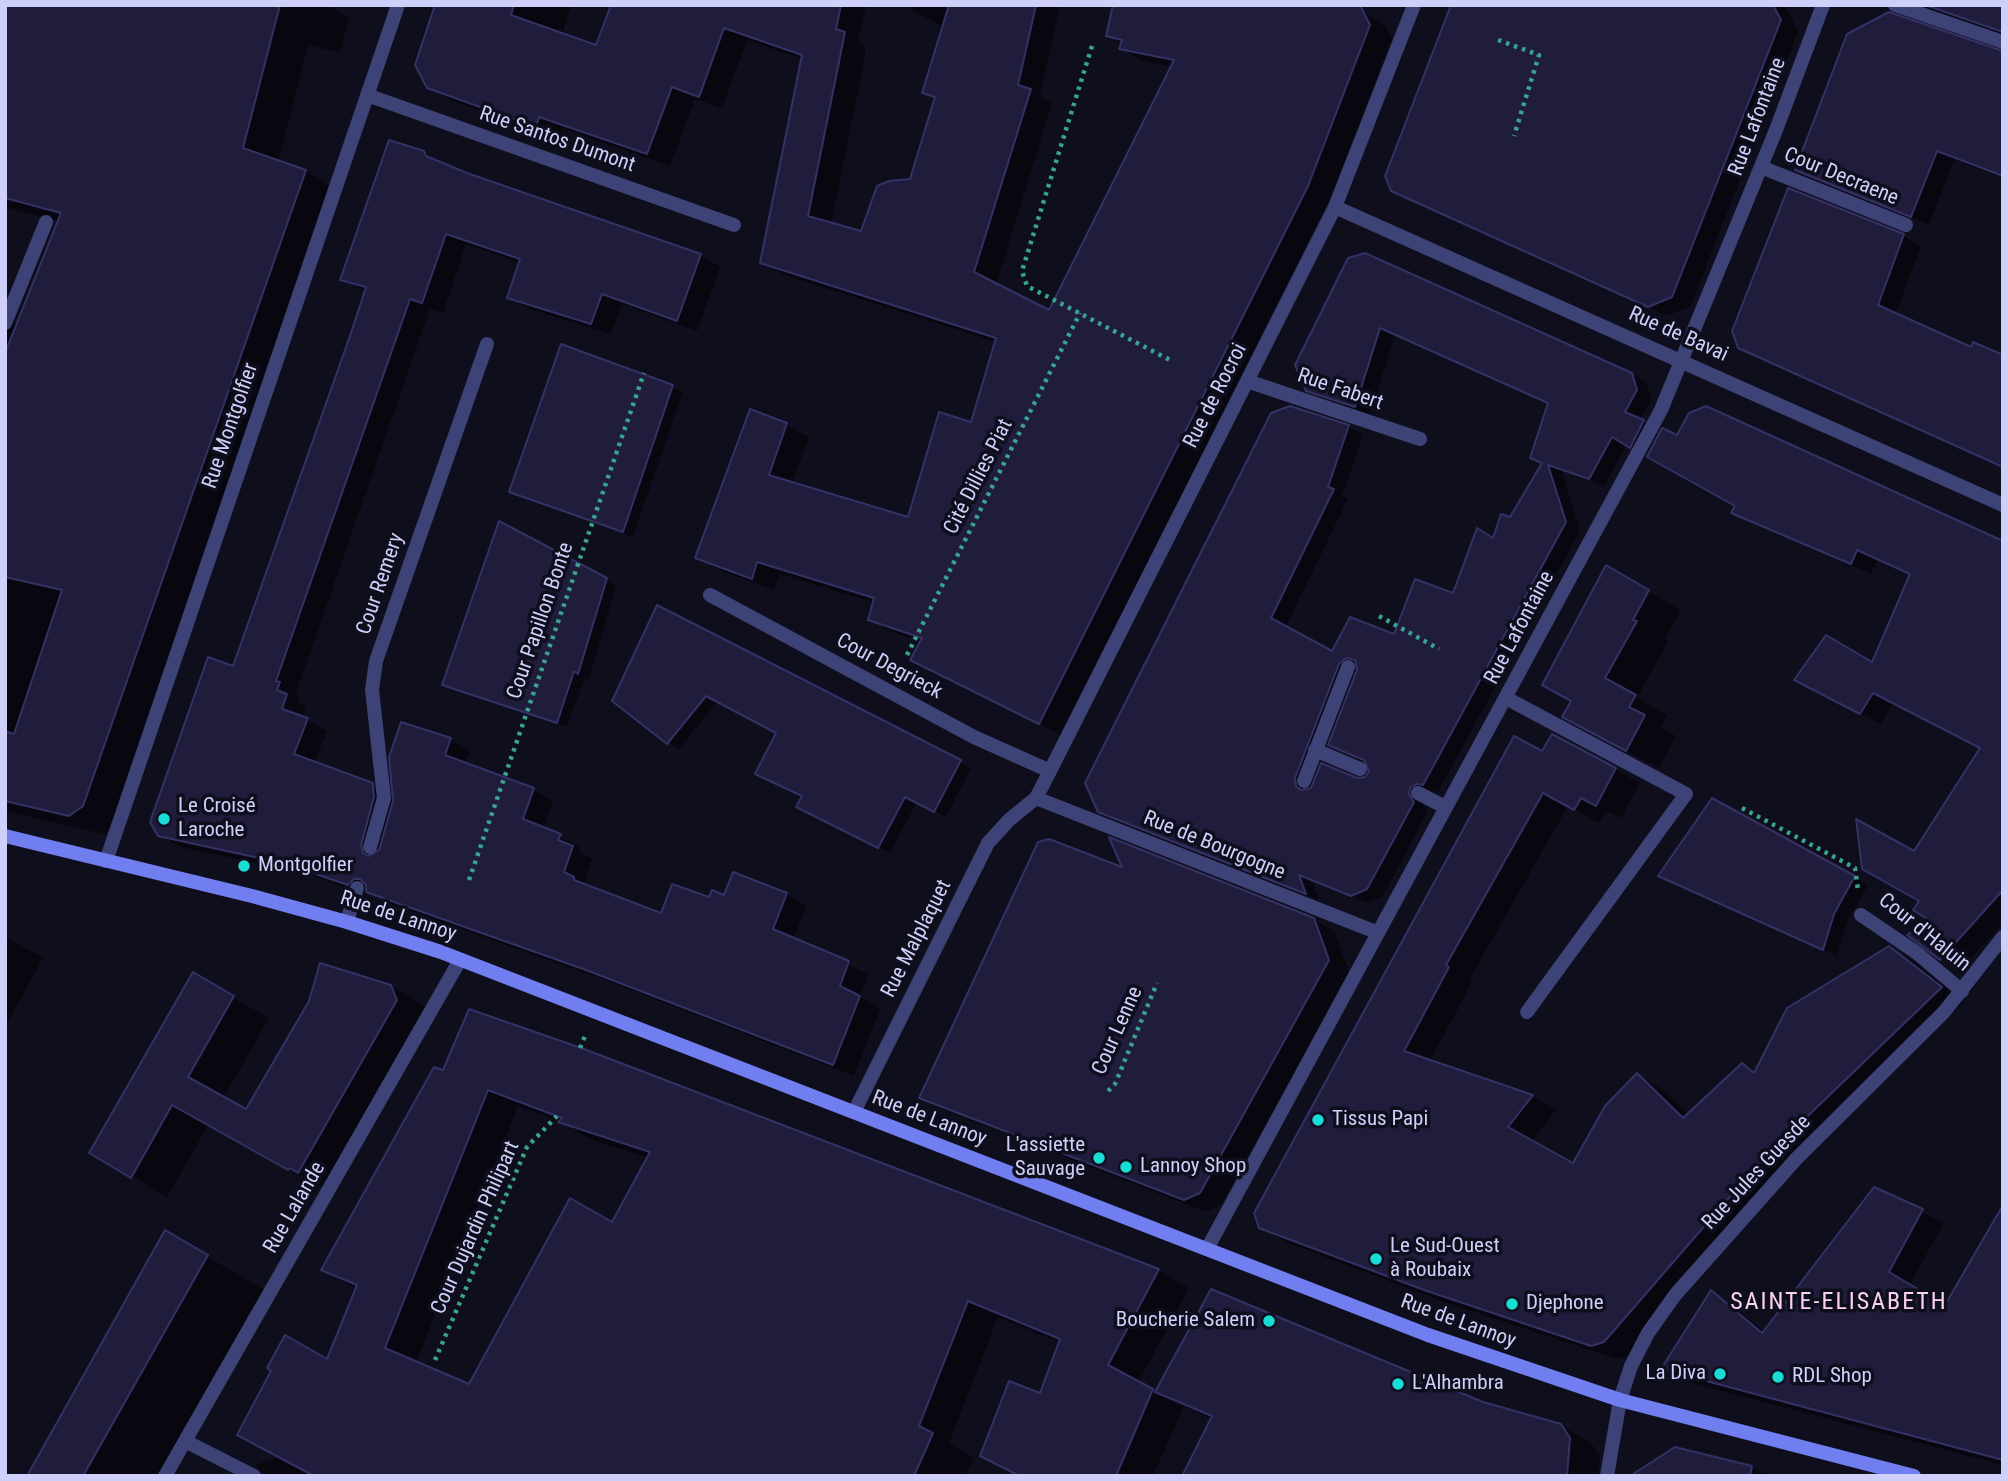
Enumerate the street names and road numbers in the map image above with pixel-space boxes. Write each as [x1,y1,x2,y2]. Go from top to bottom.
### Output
street label: Rue Lafontaine [1724,54,1792,180]
street label: Rue Santos Dumont [476,102,638,178]
street label: Cour Decraene [1780,143,1902,211]
street label: Rue de Bavai [1624,302,1732,368]
street label: Rue de Rocroi [1179,340,1253,452]
street label: Rue Montgolfier [198,360,264,492]
street label: Rue Fabert [1294,364,1386,416]
street label: Cité Dillies Piat [939,415,1019,539]
street label: Cour Remery [352,530,410,638]
street label: Cour Papillon Bonte [502,539,580,703]
street label: Rue Lafontaine [1480,567,1560,689]
street label: Cour Degrieck [832,629,946,705]
street label: Rue de Bourgogne [1139,806,1289,886]
street label: Rue Malplaquet [877,876,957,1002]
street label: Rue de Lannoy [337,886,459,948]
street label: Cour d'Haluin [1873,888,1975,978]
street label: Cour Lenne [1087,983,1149,1079]
street label: Rue de Lannoy [868,1086,990,1152]
street label: Rue Jules Guesde [1697,1110,1817,1236]
street label: Cour Dujardin Philipart [426,1137,526,1319]
street label: Rue Lalande [259,1158,331,1258]
street label: Rue de Lannoy [1397,1290,1519,1354]

